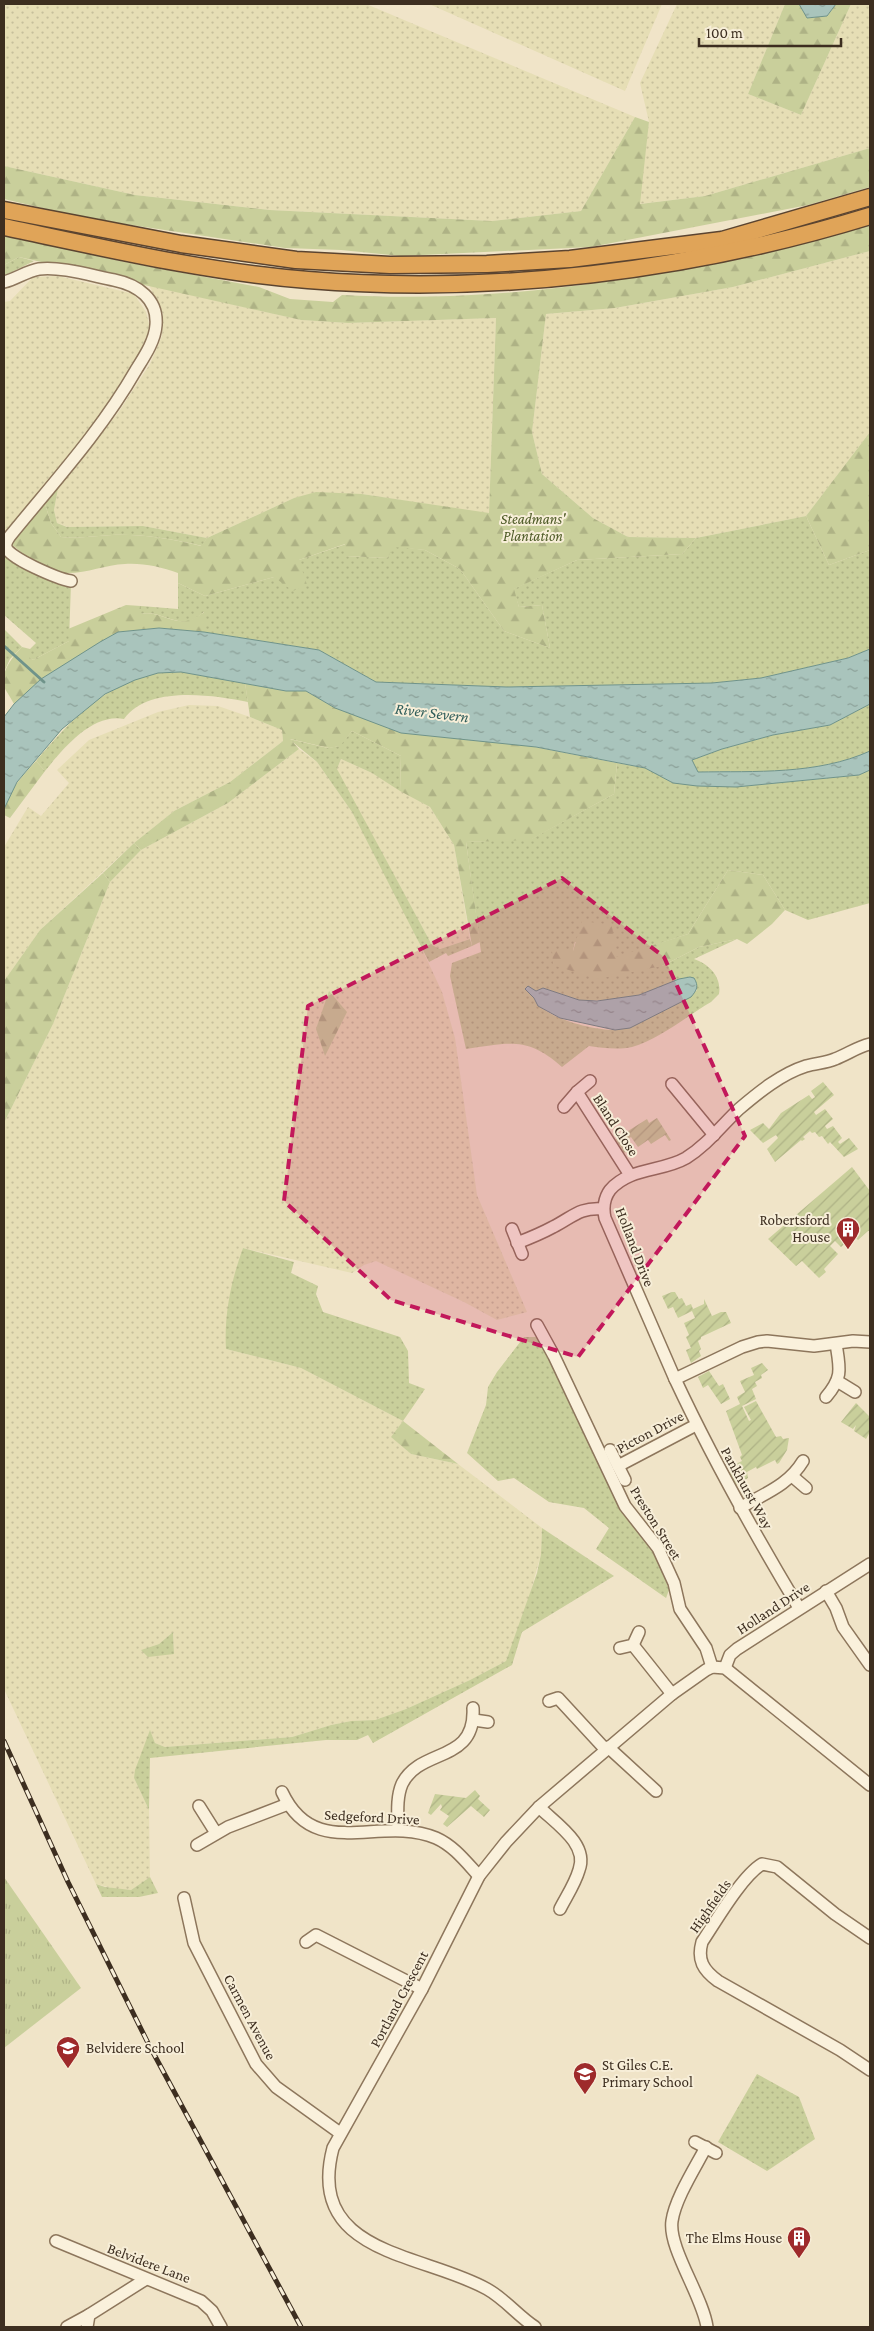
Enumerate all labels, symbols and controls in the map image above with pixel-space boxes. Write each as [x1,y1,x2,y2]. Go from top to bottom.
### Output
scale bar [699,15,842,47]
text: 100 m [706,25,743,41]
park label: Steadmans' Plantation [501,511,566,544]
water label: River Severn [394,700,470,725]
street label: Bland Close [590,1091,642,1159]
street label: Holland Drive [613,1205,658,1289]
place label: Robertsford House [759,1212,830,1245]
building icon: Robertsford House [835,1216,861,1250]
street label: Picton Drive [614,1407,687,1456]
street label: Pankhurst Way [717,1444,776,1532]
street label: Preston Street [627,1483,685,1563]
street label: Holland Drive [734,1578,813,1637]
street label: Sedgeford Drive [324,1807,420,1829]
street label: Highfields [686,1876,735,1936]
street label: Portland Crescent [367,1947,432,2050]
street label: Carmen Avenue [221,1971,279,2063]
school or university icon: Belvidere School [55,2035,81,2069]
place label: Belvidere School [86,2040,185,2056]
place label: St Giles C.E. Primary School [602,2057,693,2091]
school or university icon: St Giles C.E. Primary School [572,2061,598,2095]
building icon: The Elms House [786,2225,812,2259]
place label: The Elms House [686,2230,782,2246]
street label: Belvidere Lane [105,2240,193,2286]

